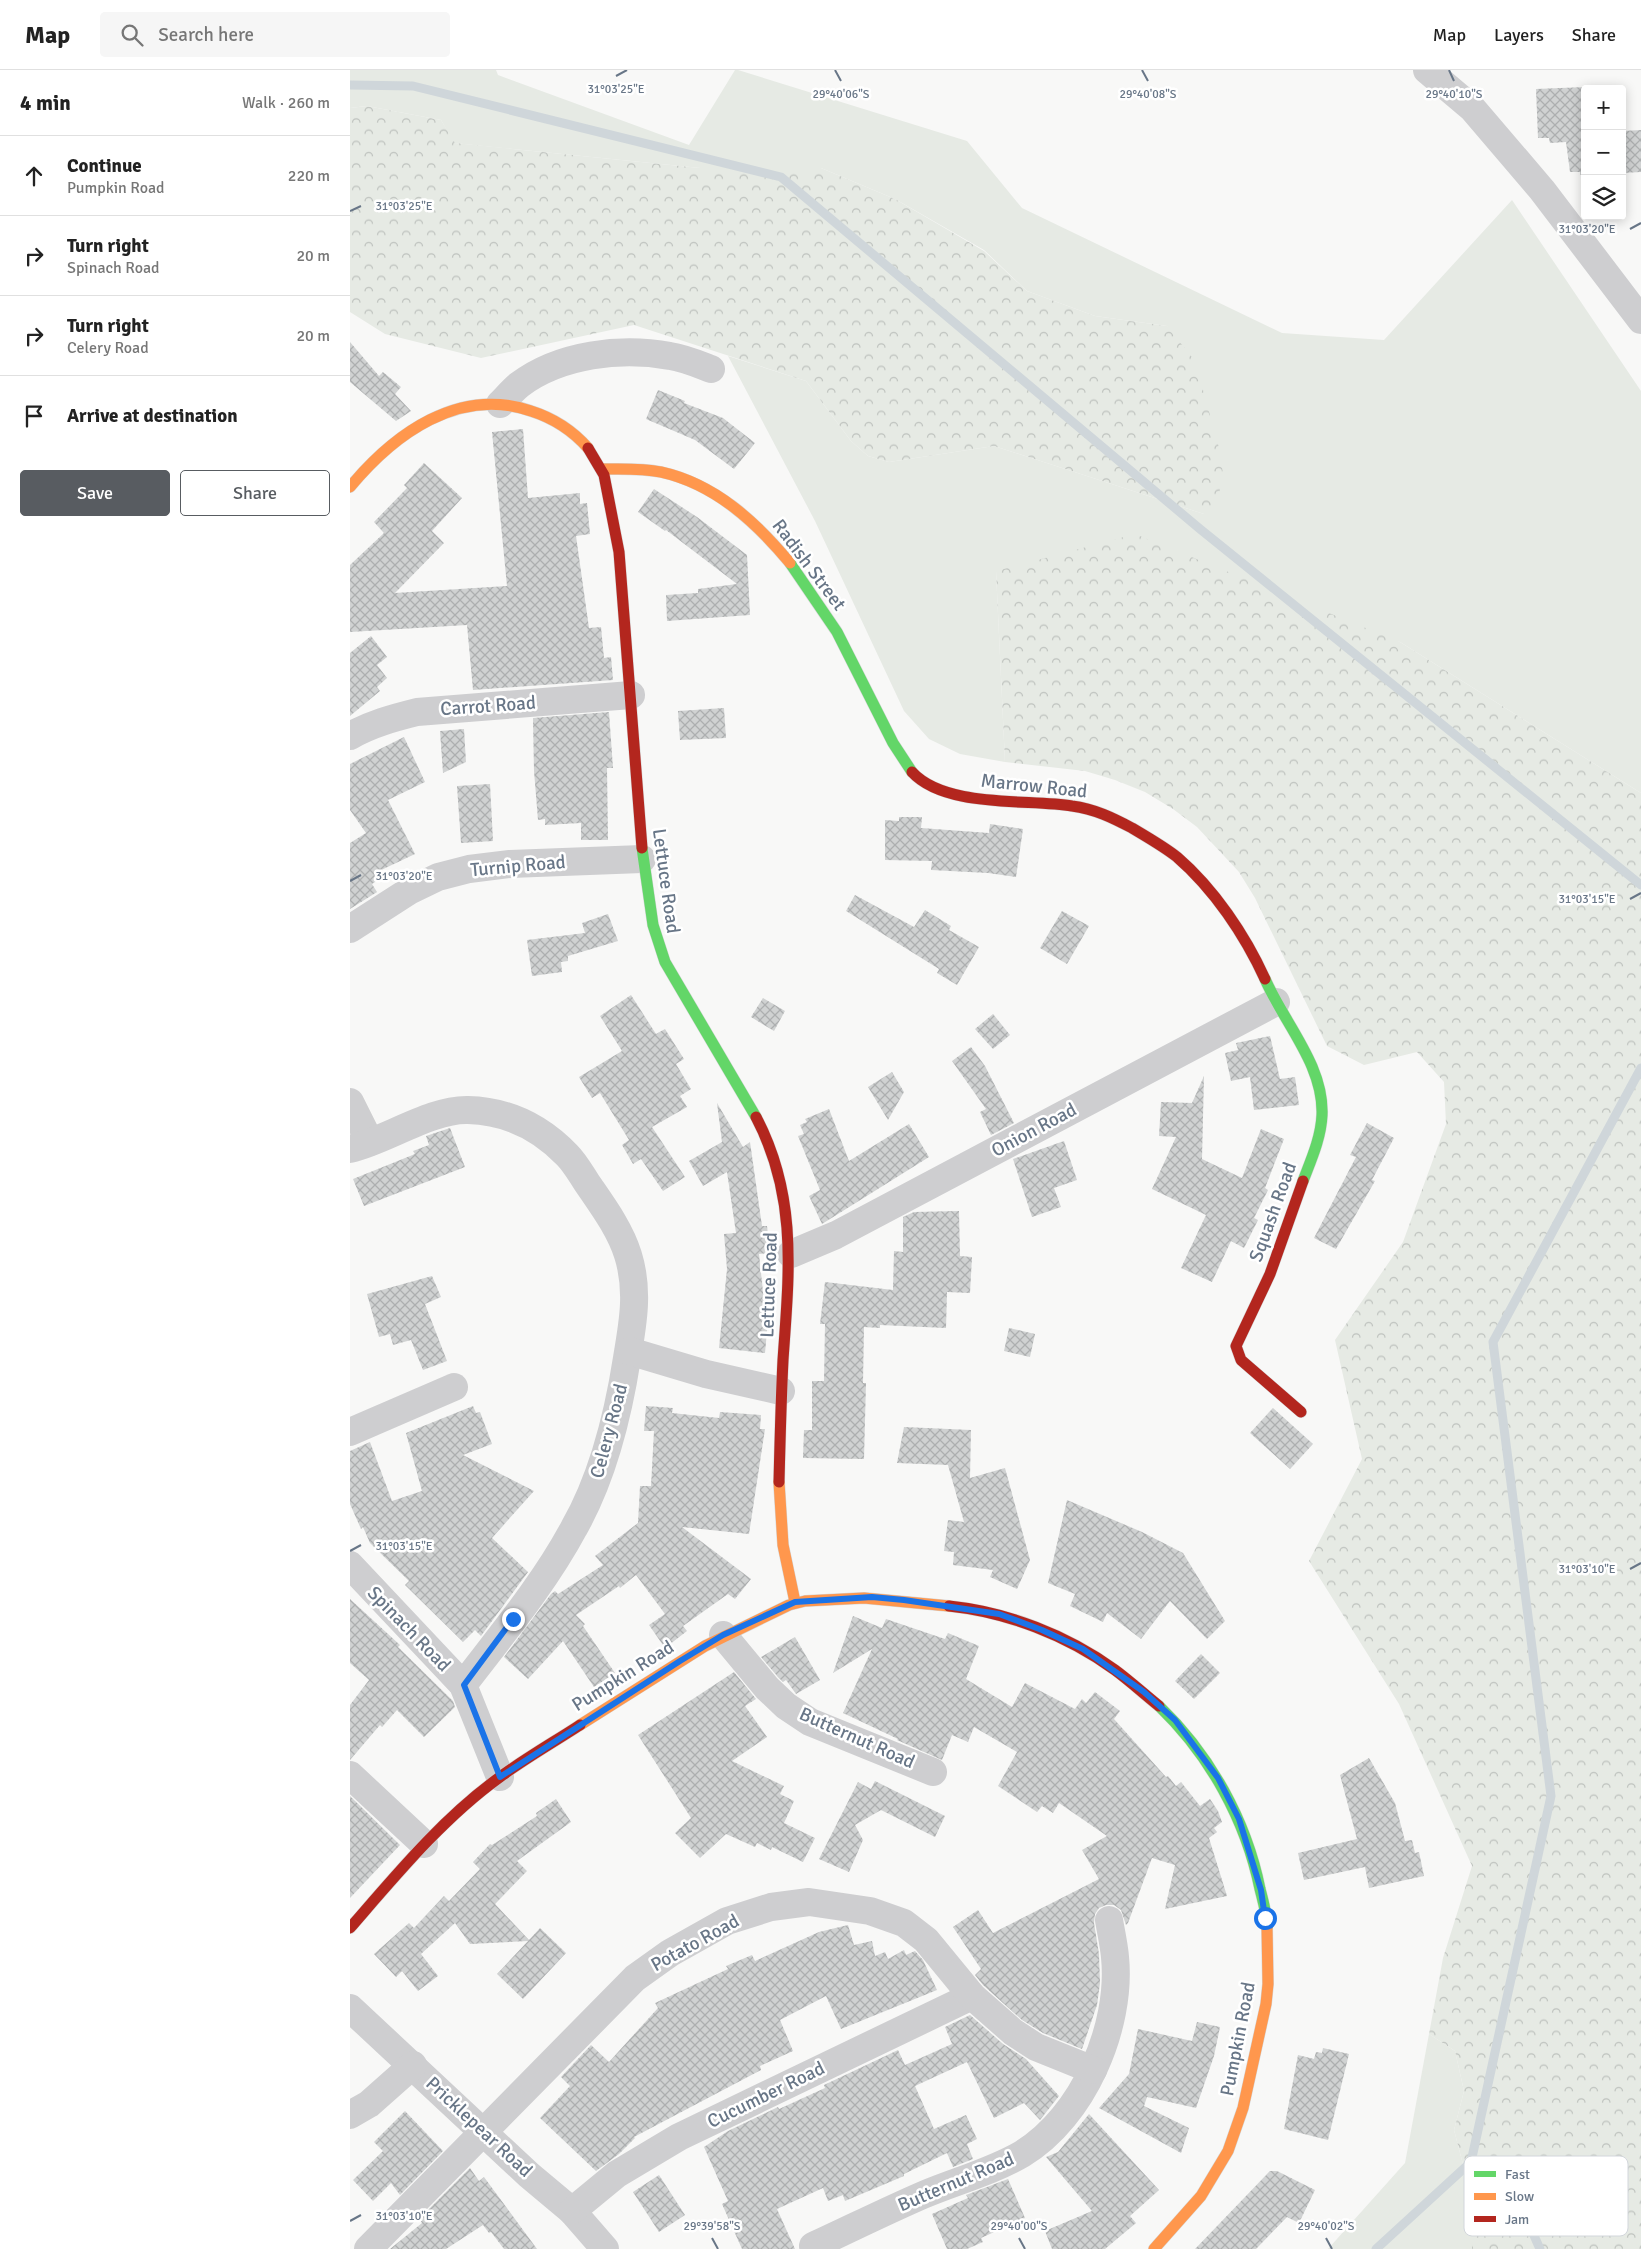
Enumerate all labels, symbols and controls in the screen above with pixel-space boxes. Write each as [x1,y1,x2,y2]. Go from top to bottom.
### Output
search box [100,12,450,57]
text: Map [25,20,70,50]
icon: search [118,21,146,49]
text: Search here [158,23,254,47]
text: Map [1433,24,1466,46]
text: Layers [1494,24,1544,46]
text: Share [1572,24,1616,46]
text: 31°03'25"E [587,82,645,97]
map controls [1581,85,1626,220]
button: + [1581,85,1626,130]
text: 29°40'06"S [812,87,870,102]
text: 29°40'08"S [1119,87,1177,102]
text: 29°40'10"S [1425,87,1483,102]
text: 4 min [20,90,71,116]
text: Walk · 260 m [242,93,330,113]
button: − [1581,130,1626,175]
text: Continue [67,154,142,178]
icon: ahead [20,162,48,190]
text: 220 m [288,166,330,186]
button: layers [1581,175,1626,220]
text: Pumpkin Road [67,178,165,198]
text: 31°03'25"E [375,199,433,214]
text: 31°03'20"E [1558,222,1616,237]
text: Turn right [67,234,149,258]
icon: right [20,242,48,270]
text: 20 m [296,246,330,266]
text: Spinach Road [67,258,160,278]
text: Turn right [67,314,149,338]
icon: right [20,322,48,350]
text: 20 m [296,326,330,346]
text: Celery Road [67,338,149,358]
icon: arrive [20,402,48,430]
text: Arrive at destination [67,404,238,428]
button: Save [20,470,170,516]
button: Share [180,470,330,516]
street label: Radish Street [767,515,851,616]
street label: Carrot Road [439,691,537,721]
street label: Marrow Road [980,768,1088,804]
street label: Lettuce Road [647,827,685,935]
street label: Turnip Road [469,850,567,882]
text: 31°03'20"E [375,869,433,884]
text: 31°03'15"E [1558,892,1616,907]
street label: Onion Road [987,1098,1081,1162]
street label: Squash Road [1244,1159,1302,1265]
street label: Lettuce Road [755,1232,783,1338]
street label: Celery Road [585,1381,633,1481]
text: 31°03'15"E [375,1539,433,1554]
text: 31°03'10"E [1558,1562,1616,1577]
street label: Spinach Road [362,1581,456,1677]
route end [502,1608,525,1631]
street label: Pumpkin Road [567,1635,679,1717]
street label: Butternut Road [796,1702,918,1774]
route start [1254,1907,1277,1930]
street label: Potato Road [647,1909,743,1977]
street label: Pumpkin Road [1215,1980,1261,2098]
street label: Cucumber Road [703,2056,829,2134]
street label: Pricklepear Road [421,2071,537,2183]
street label: Butternut Road [894,2147,1018,2217]
legend [1464,2156,1628,2236]
text: Fast [1505,2166,1530,2183]
text: Slow [1505,2188,1534,2205]
text: 31°03'10"E [375,2209,433,2224]
text: Jam [1505,2211,1529,2228]
text: 29°39'58"S [683,2219,741,2234]
text: 29°40'00"S [990,2219,1048,2234]
text: 29°40'02"S [1297,2219,1355,2234]

